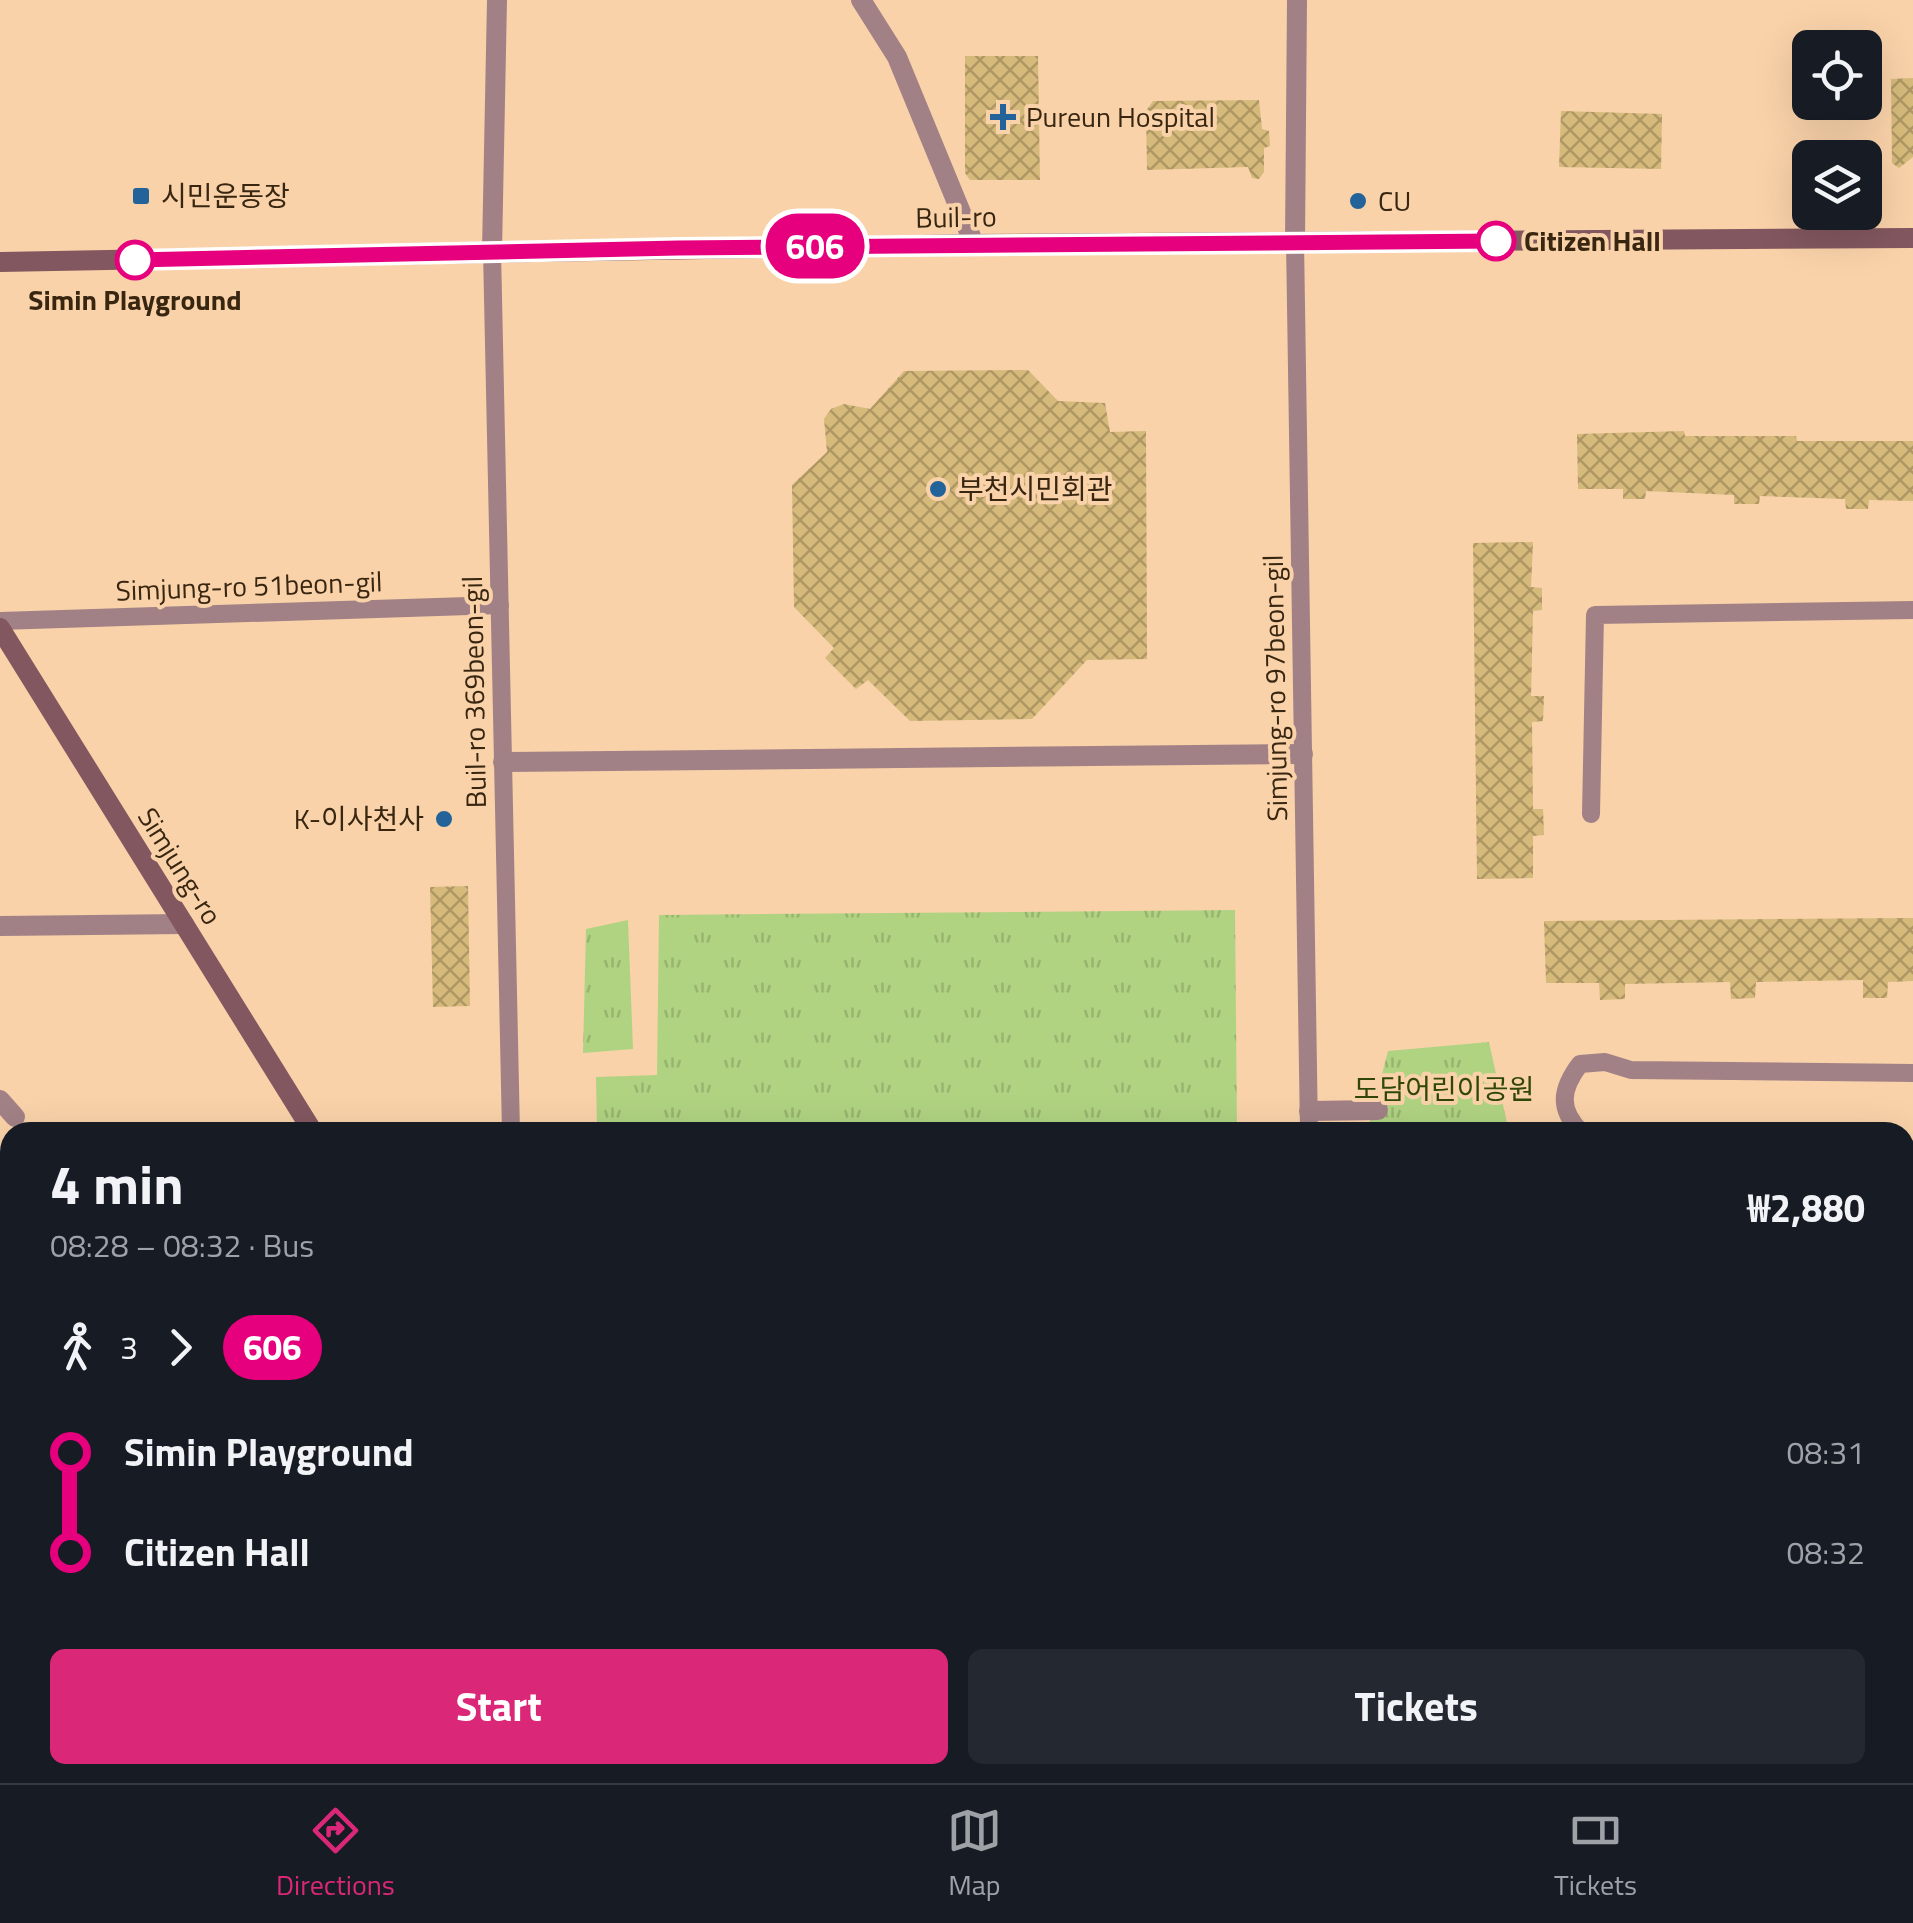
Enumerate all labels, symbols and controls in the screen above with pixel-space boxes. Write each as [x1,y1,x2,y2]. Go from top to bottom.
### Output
map controls [1792,30,1882,230]
button: locate [1792,30,1882,120]
place label: Pureun Hospital [1026,95,1215,138]
marker: Pureun Hospital [990,104,1016,130]
button: layers [1792,140,1882,230]
place label: 시민운동장 [161,174,290,217]
place label: CU [1378,179,1411,222]
marker: 시민운동장 [130,185,152,207]
marker: CU [1347,190,1369,212]
street label: Buil-ro [915,194,997,239]
line badge: 606 [758,214,872,278]
text: 606 [786,219,844,273]
place label: Citizen Hall [1524,219,1661,262]
marker: Citizen Hall [1477,222,1515,260]
marker: Simin Playground [116,241,154,279]
place label: Simin Playground [28,278,242,321]
place label: 부천시민회관 [958,467,1113,510]
marker: 부천시민회관 [927,478,949,500]
street label: Simjung-ro 97beon-gil [1251,554,1298,822]
street label: Simjung-ro 51beon-gil [115,559,383,612]
street label: Buil-ro 369beon-gil [450,575,497,809]
place label: K-이사천사 [294,797,424,840]
street label: Simjung-ro [127,799,233,933]
marker: K-이사천사 [433,808,455,830]
park label: 도담어린이공원 [1354,1067,1534,1110]
text: 4 min [50,1142,184,1225]
text: ₩2,880 [1747,1179,1865,1237]
text: 08:28 – 08:32 · Bus [50,1221,314,1269]
icon: walk [50,1320,105,1375]
icon: forward [153,1320,208,1375]
text: 606 [243,1320,302,1374]
text: 3 [120,1323,138,1371]
text: Simin Playground [124,1423,414,1481]
text: 08:31 [1786,1428,1865,1476]
text: Citizen Hall [124,1523,310,1581]
text: 08:32 [1786,1528,1865,1576]
button: Start [50,1649,948,1764]
button: Tickets [968,1649,1865,1764]
tab: Directions [276,1803,395,1906]
tab: Map [947,1803,1002,1906]
tab: Tickets [1554,1803,1637,1906]

